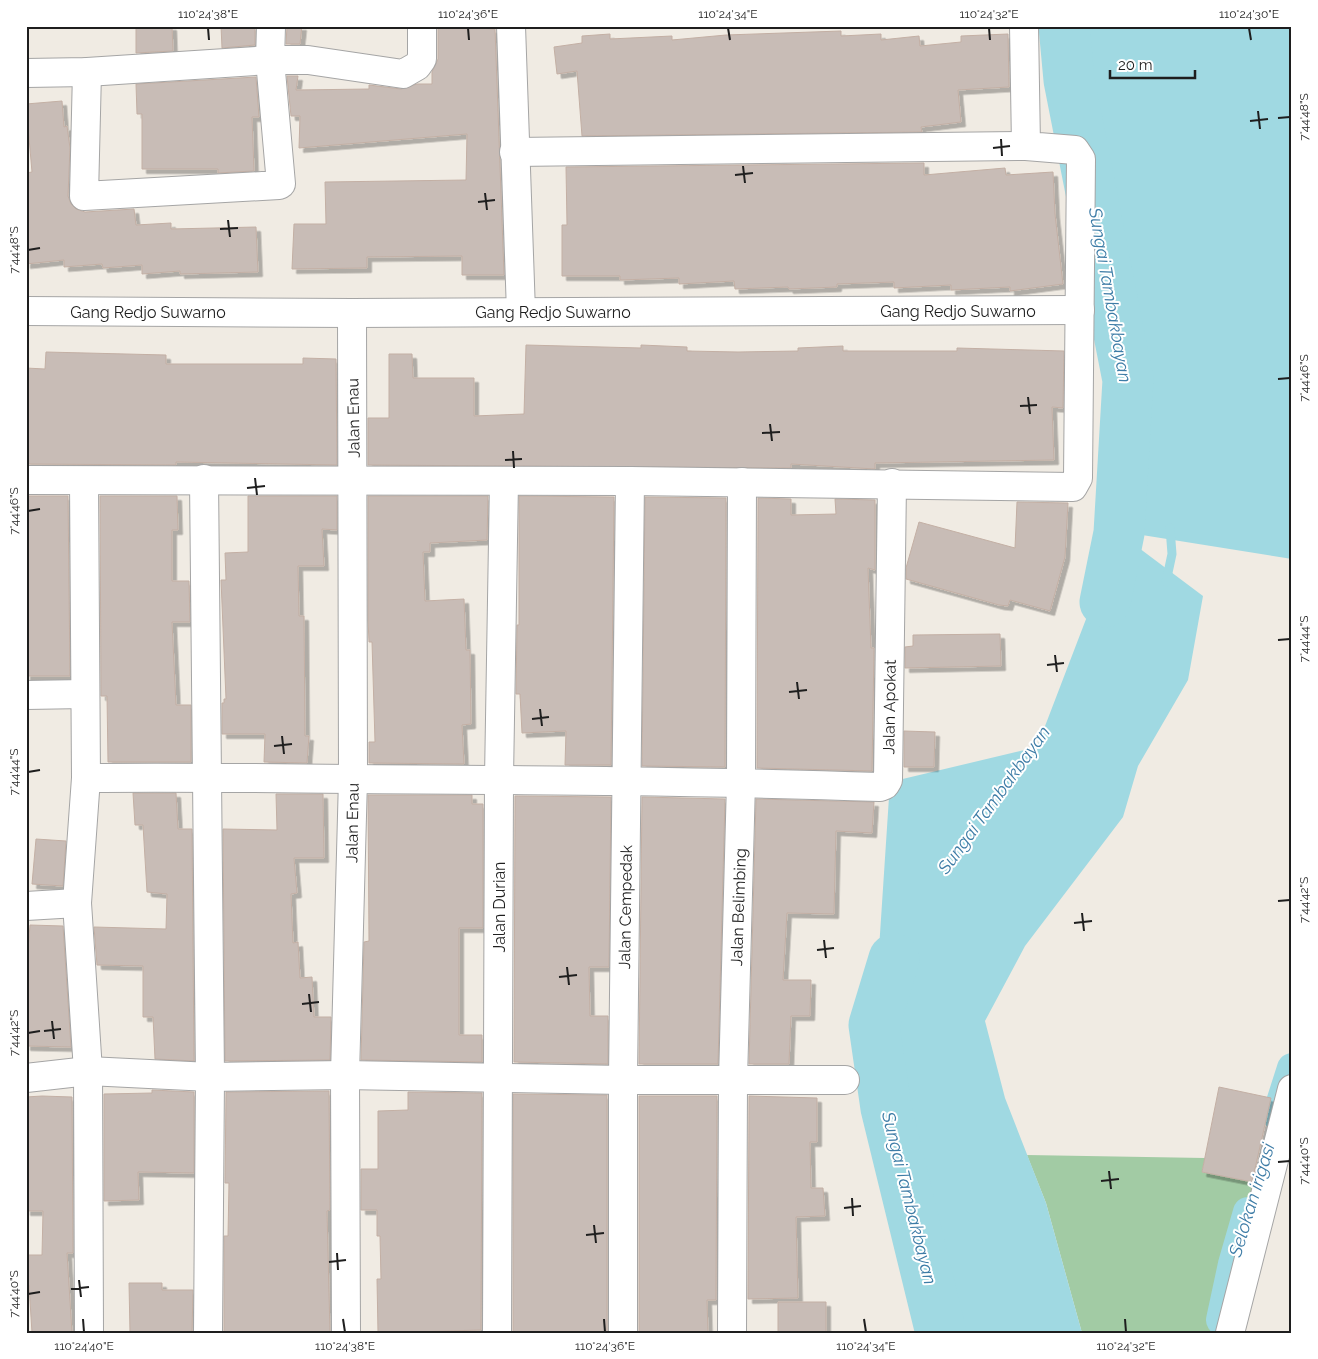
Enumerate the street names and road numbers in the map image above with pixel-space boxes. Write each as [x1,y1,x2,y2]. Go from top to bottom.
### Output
street label: Gang Redjo Suwarno [880,302,1036,321]
street label: Gang Redjo Suwarno [70,303,226,322]
street label: Gang Redjo Suwarno [475,303,631,322]
street label: Jalan Enau [343,378,364,458]
street label: Jalan Apokat [879,659,900,755]
street label: Jalan Enau [342,783,363,863]
street label: Jalan Cempedak [615,844,636,969]
street label: Jalan Belimbing [727,848,750,966]
street label: Jalan Durian [490,862,509,952]

